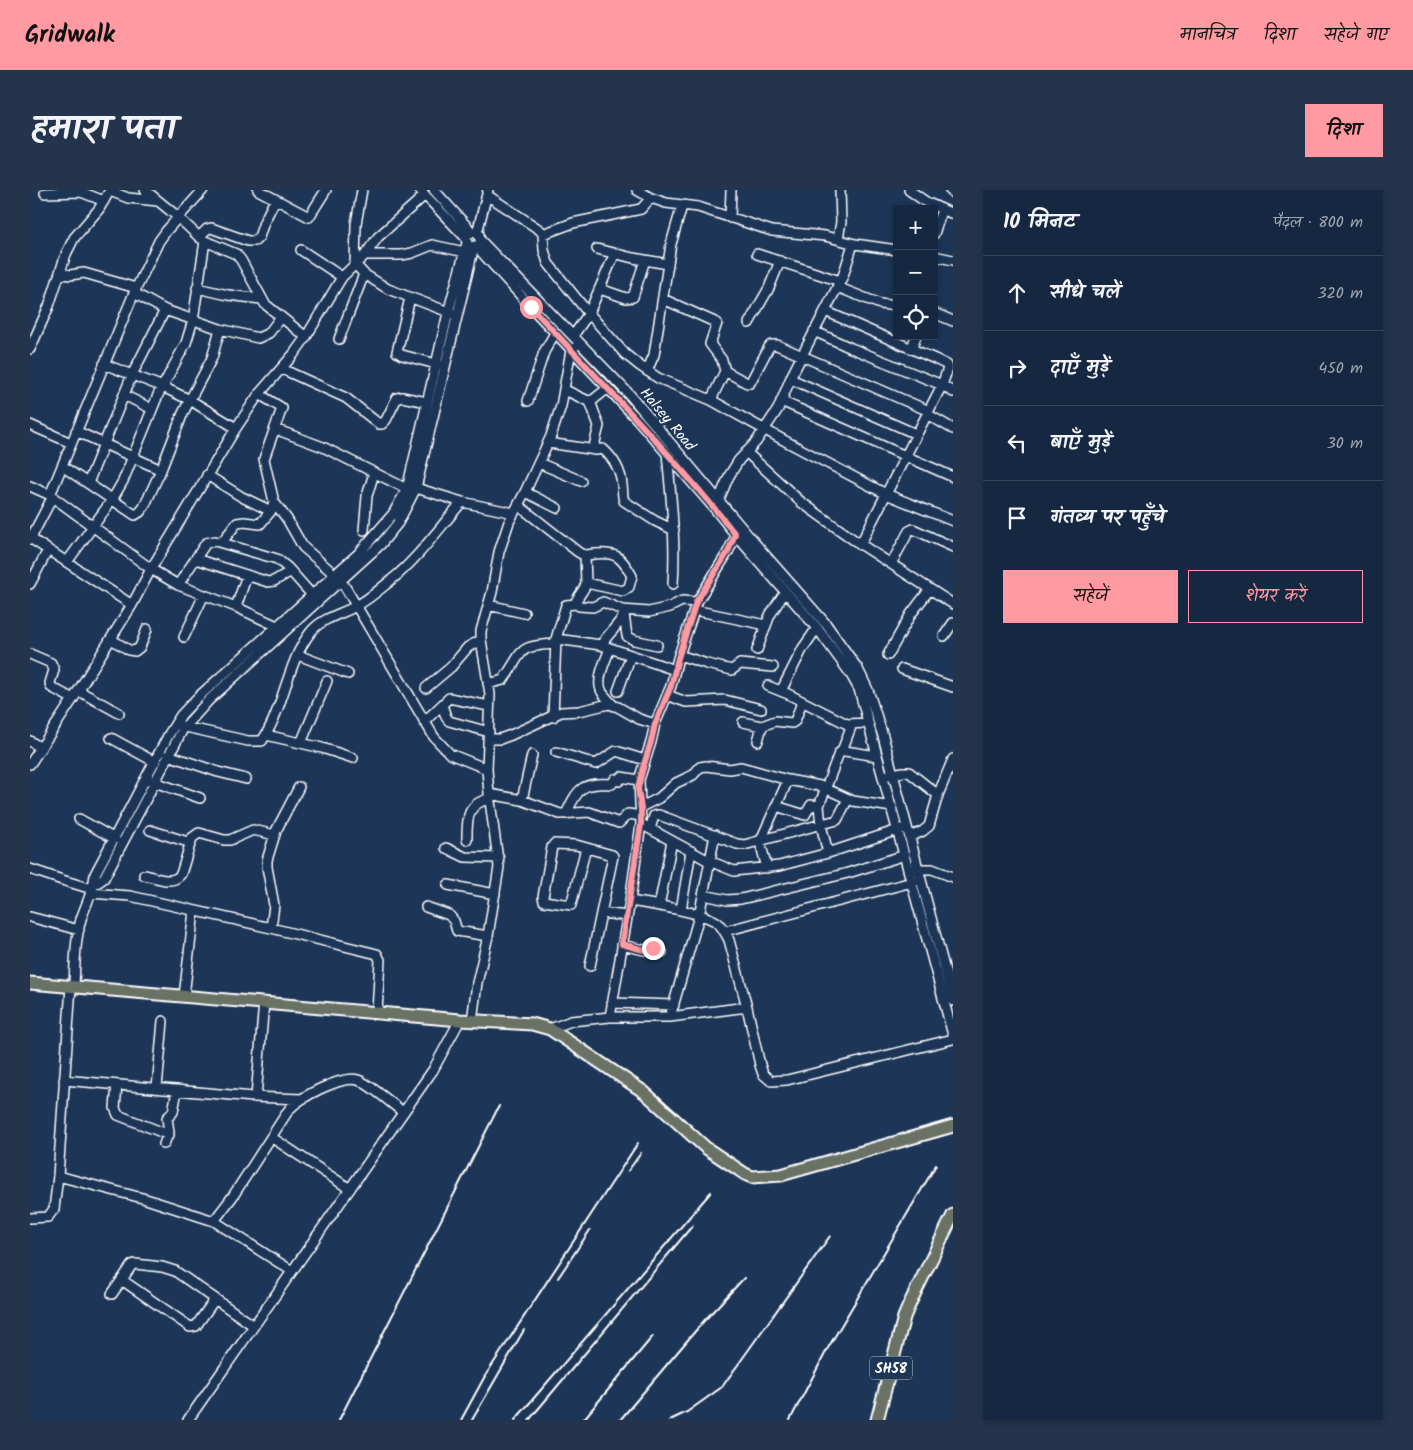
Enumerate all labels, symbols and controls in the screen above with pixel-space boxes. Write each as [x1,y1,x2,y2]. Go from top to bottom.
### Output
text: Gridwalk [25,16,115,55]
text: मानचित्र [1180,21,1236,50]
text: दिशा [1264,21,1296,50]
text: सहेजे गए [1324,21,1388,50]
text: हमारा पता [30,102,176,158]
button: दिशा [1305,104,1383,157]
map controls [893,205,938,340]
button: + [893,205,938,250]
text: 10 मिनट [1003,206,1076,239]
text: पैदल · 800 m [1273,210,1363,235]
button: − [893,250,938,295]
text: सीधे चलें [1050,278,1120,308]
icon: ahead [1003,279,1031,307]
text: 320 m [1317,281,1363,306]
button: locate [893,295,938,340]
route start [520,296,543,319]
text: दाएँ मुड़ें [1050,353,1109,383]
icon: right [1003,354,1031,382]
text: 450 m [1318,356,1363,381]
street label: Halsey Road [633,382,702,457]
text: बाएँ मुड़ें [1050,428,1111,458]
icon: left [1003,429,1031,457]
text: 30 m [1327,431,1363,456]
text: गंतव्य पर पहुँचे [1050,503,1165,533]
icon: arrive [1003,504,1031,532]
button: सहेजें [1003,570,1178,623]
button: शेयर करें [1188,570,1363,623]
route end [642,937,665,960]
road number: SH58 [870,1356,912,1380]

